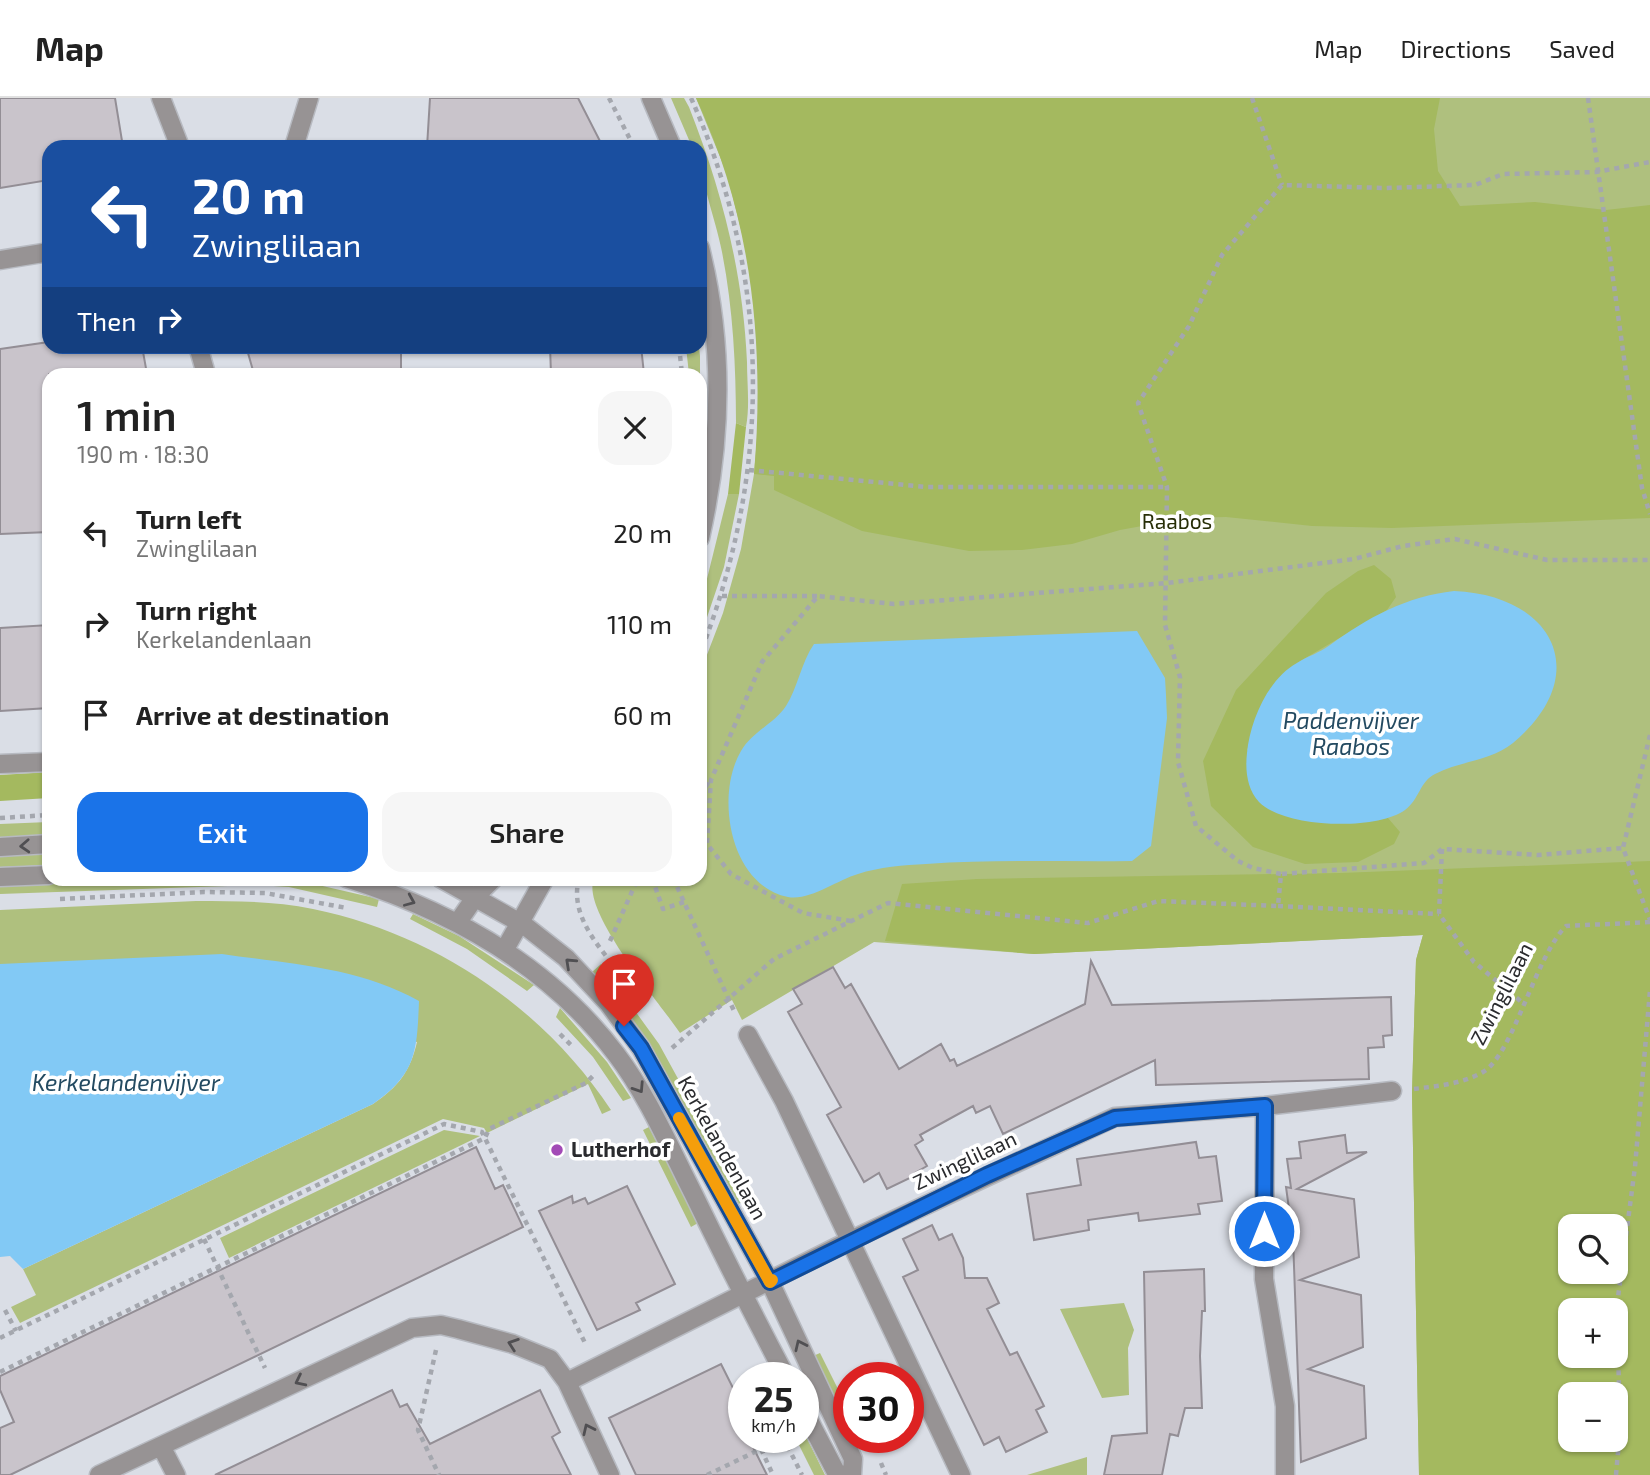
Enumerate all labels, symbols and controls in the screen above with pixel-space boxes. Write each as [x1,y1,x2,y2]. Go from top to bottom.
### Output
text: Map [35,28,104,68]
text: Map [1314,34,1362,63]
text: Directions [1400,34,1511,63]
text: Saved [1549,34,1615,63]
text: 20 m [192,165,305,224]
icon: left [77,168,168,259]
text: Zwinglilaan [192,225,361,263]
icon: right [150,301,188,339]
text: Then [77,305,136,336]
text: 1 min [77,389,177,439]
button: close [598,391,672,465]
text: 190 m · 18:30 [77,440,209,468]
text: Turn left [136,503,242,534]
park label: Raabos [1142,508,1212,533]
icon: left [77,514,115,552]
text: 20 m [613,517,672,548]
text: Zwinglilaan [136,534,258,562]
text: Turn right [136,594,257,625]
icon: right [77,605,115,643]
text: 110 m [607,608,672,639]
text: Kerkelandenlaan [136,625,312,653]
icon: arrive [77,696,115,734]
text: Arrive at destination [136,699,389,730]
text: 60 m [613,699,672,730]
water label: Paddenvijver Raabos [1283,706,1420,760]
button: Exit [77,792,368,872]
button: Share [382,792,672,872]
one-way arrow [19,838,30,853]
one-way arrow [404,892,416,906]
street label: Zwinglilaan [1464,938,1537,1049]
pin [594,954,654,1026]
one-way arrow [565,958,578,971]
icon: arrive [605,965,643,1003]
water label: Kerkelandenvijver [32,1068,221,1096]
street label: Kerkelandenlaan [673,1071,773,1224]
one-way arrow [630,1081,643,1094]
street label: Zwinglilaan [909,1125,1020,1194]
place label: Lutherhof [571,1136,671,1161]
marker: Lutherhof [549,1142,565,1158]
position arrow [1227,1194,1301,1268]
map controls [1558,1214,1628,1452]
button: search [1558,1214,1628,1284]
button: + [1558,1298,1628,1368]
one-way arrow [508,1338,520,1352]
one-way arrow [794,1340,808,1352]
speed limit sign: 30 [833,1362,924,1453]
one-way arrow [295,1373,307,1387]
text: 25 [754,1377,793,1419]
button: − [1558,1382,1628,1452]
text: km/h [751,1414,796,1436]
one-way arrow [582,1423,596,1436]

